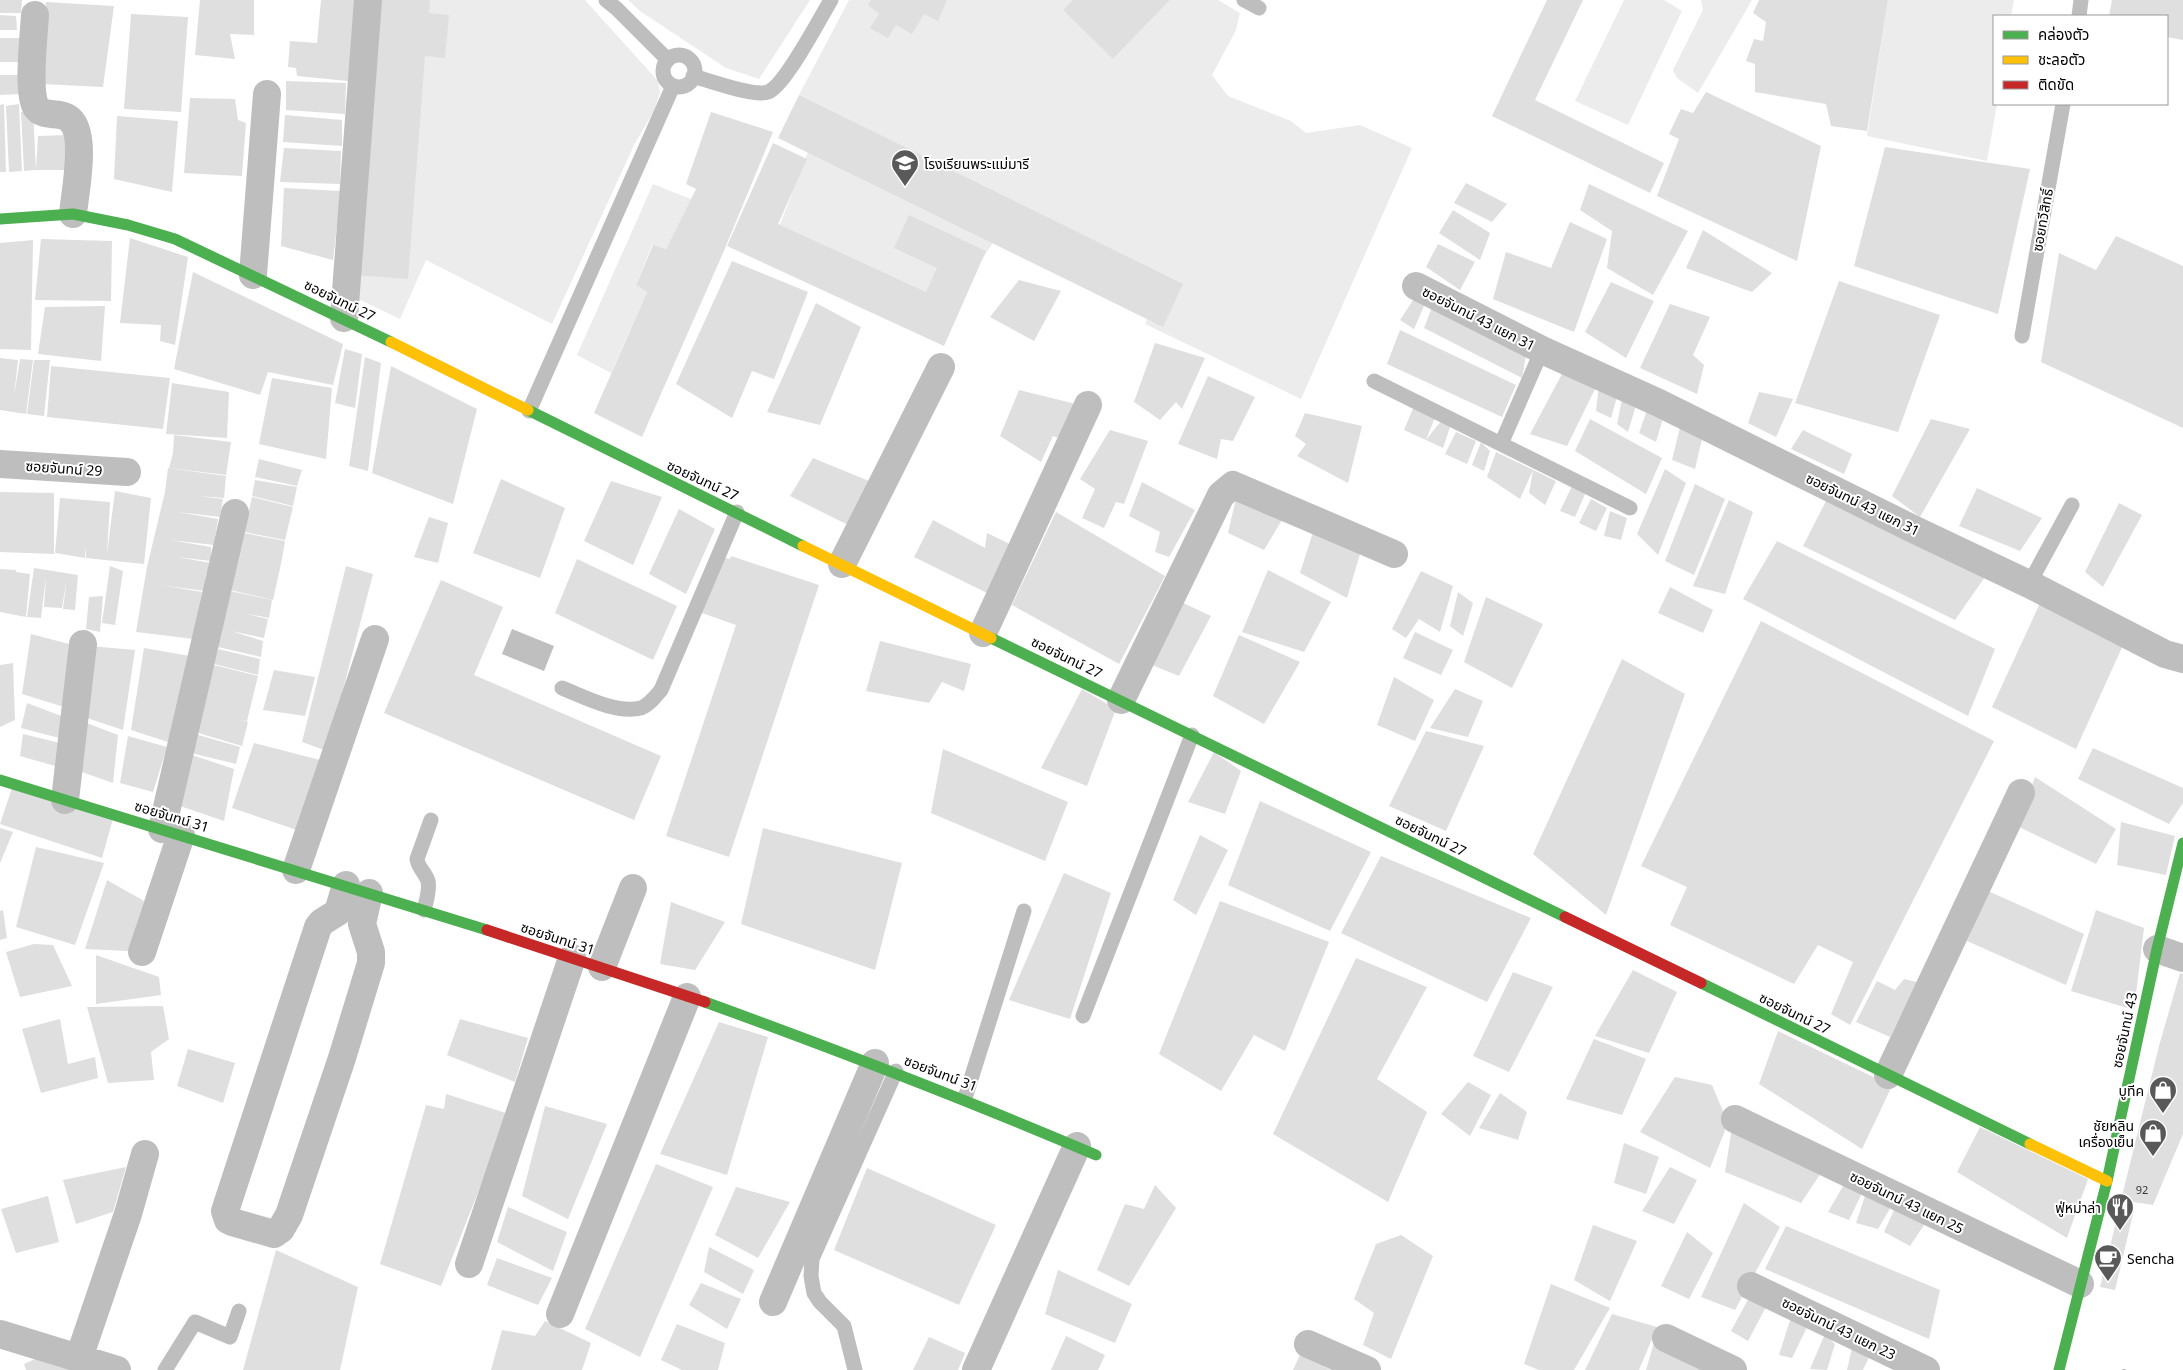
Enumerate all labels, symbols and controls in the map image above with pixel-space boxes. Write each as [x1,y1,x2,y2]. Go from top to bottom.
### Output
legend [1993,15,2168,105]
text: คล่องตัว [2038,24,2089,44]
text: ชะลอตัว [2038,49,2085,69]
text: ติดขัด [2038,74,2074,94]
school or university icon: โรงเรียนพระแม่มารี [890,148,920,187]
place label: โรงเรียนพระแม่มารี [924,154,1029,173]
street label: ซอยทวีสิทธิ์ [2027,187,2057,253]
street label: ซอยจันทน์ 27 [301,275,379,325]
street label: ซอยจันทน์ 43 แยก 31 [1419,281,1539,355]
street label: ซอยจันทน์ 27 [664,455,742,505]
street label: ซอยจันทน์ 29 [25,456,103,480]
street label: ซอยจันทน์ 43 แยก 31 [1803,468,1923,540]
street label: ซอยจันทน์ 27 [1028,632,1106,682]
street label: ซอยจันทน์ 31 [132,796,212,836]
street label: ซอยจันทน์ 27 [1392,810,1470,860]
street label: ซอยจันทน์ 31 [518,917,598,959]
street label: ซอยจันทน์ 27 [1756,988,1834,1038]
street label: ซอยจันทน์ 43 [2107,990,2141,1070]
street label: ซอยจันทน์ 31 [902,1050,980,1096]
shop icon: บูทีค [2148,1075,2178,1114]
place label: บูทีค [2118,1081,2144,1100]
place label: ชัยหลิน เครื่องเย็น [2078,1116,2134,1151]
shop icon: ชัยหลิน เครื่องเย็น [2138,1118,2168,1157]
street label: ซอยจันทน์ 43 แยก 25 [1847,1166,1967,1238]
house number: 92 [2136,1182,2148,1197]
restaurant icon: ฟู่หม่าล่า [2105,1192,2135,1231]
place label: ฟู่หม่าล่า [2055,1198,2101,1217]
cafe icon: Sencha [2093,1243,2123,1282]
place label: Sencha [2127,1249,2174,1268]
street label: ซอยจันทน์ 43 แยก 23 [1779,1292,1899,1364]

